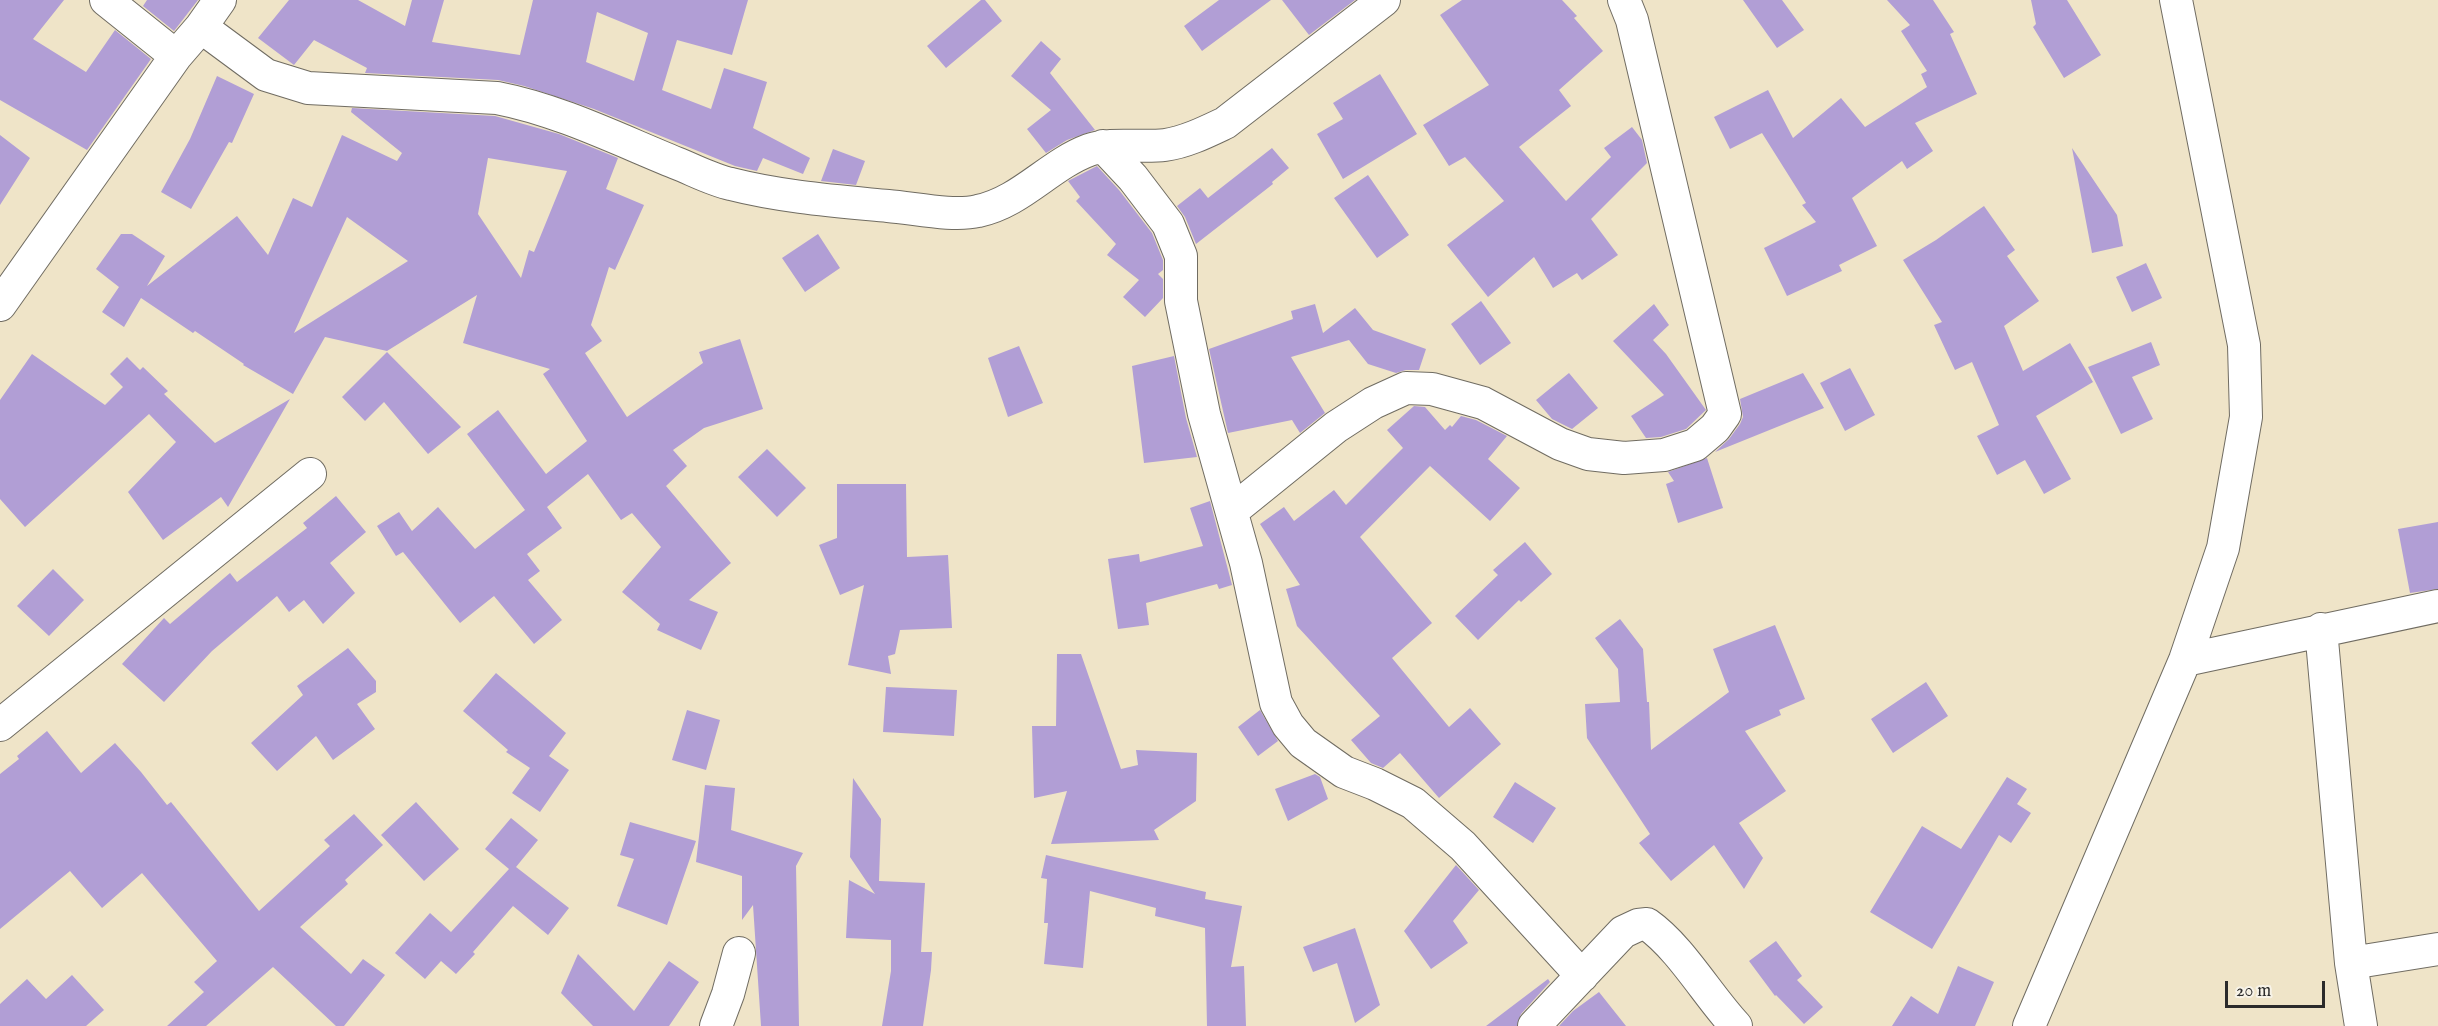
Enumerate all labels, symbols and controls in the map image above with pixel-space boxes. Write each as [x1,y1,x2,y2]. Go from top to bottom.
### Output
scale bar [2228,969,2328,1007]
text: 20 m [2236,980,2271,1003]

